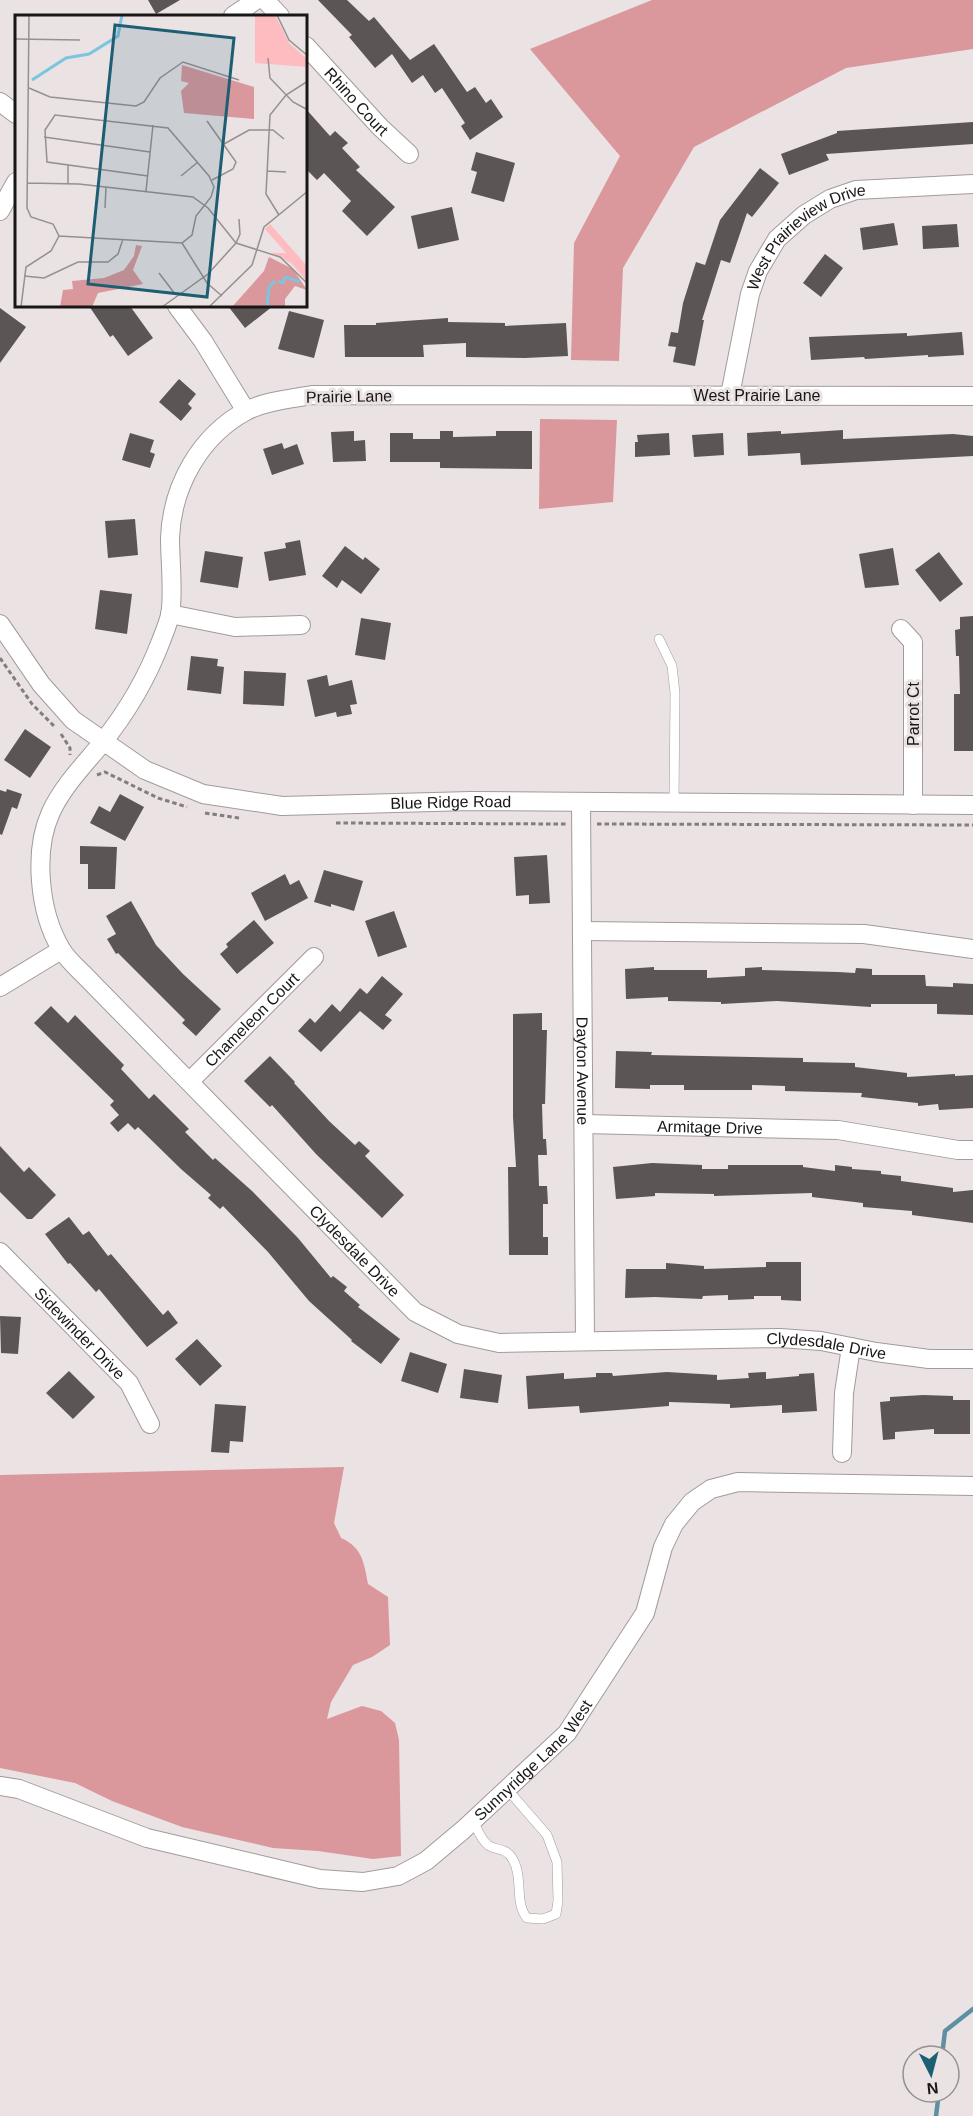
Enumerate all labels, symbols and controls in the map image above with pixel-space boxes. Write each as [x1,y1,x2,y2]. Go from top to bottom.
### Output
inset map [15,15,308,308]
street label: Rhino Court [321,64,392,139]
street label: West Prairieview Drive [744,182,866,293]
street label: Prairie Lane [306,387,392,406]
street label: West Prairie Lane [694,387,821,404]
street label: Parrot Ct [905,681,922,746]
street label: Blue Ridge Road [390,793,511,812]
street label: Chameleon Court [201,969,303,1070]
street label: Dayton Avenue [574,1017,591,1125]
street label: Armitage Drive [657,1118,763,1137]
street label: Clydesdale Drive [306,1202,403,1300]
street label: Sidewinder Drive [31,1284,128,1383]
street label: Clydesdale Drive [766,1330,887,1362]
street label: Sunnyridge Lane West [471,1696,595,1824]
north arrow [901,2044,961,2104]
text: N [926,2079,939,2097]

